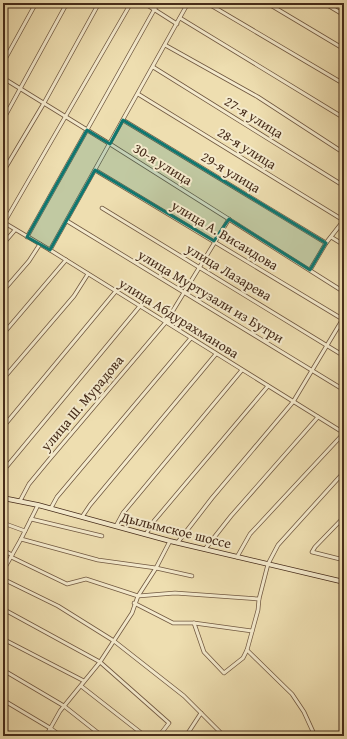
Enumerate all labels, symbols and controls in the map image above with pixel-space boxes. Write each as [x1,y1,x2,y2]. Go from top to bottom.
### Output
street label: 27-я улица [221,91,288,143]
street label: 28-я улица [214,122,281,174]
street label: 30-я улица [130,138,197,190]
street label: 29-я улица [197,146,265,198]
street label: улица А. Висаидова [167,195,283,275]
street label: улица Лазарева [182,238,276,306]
street label: улица Муртузали из Бутри [133,244,288,348]
street label: улица Абдурахманова [114,272,243,363]
street label: улица Ш. Мурадова [35,350,128,456]
street label: Дылымское шоссе [118,506,234,554]

